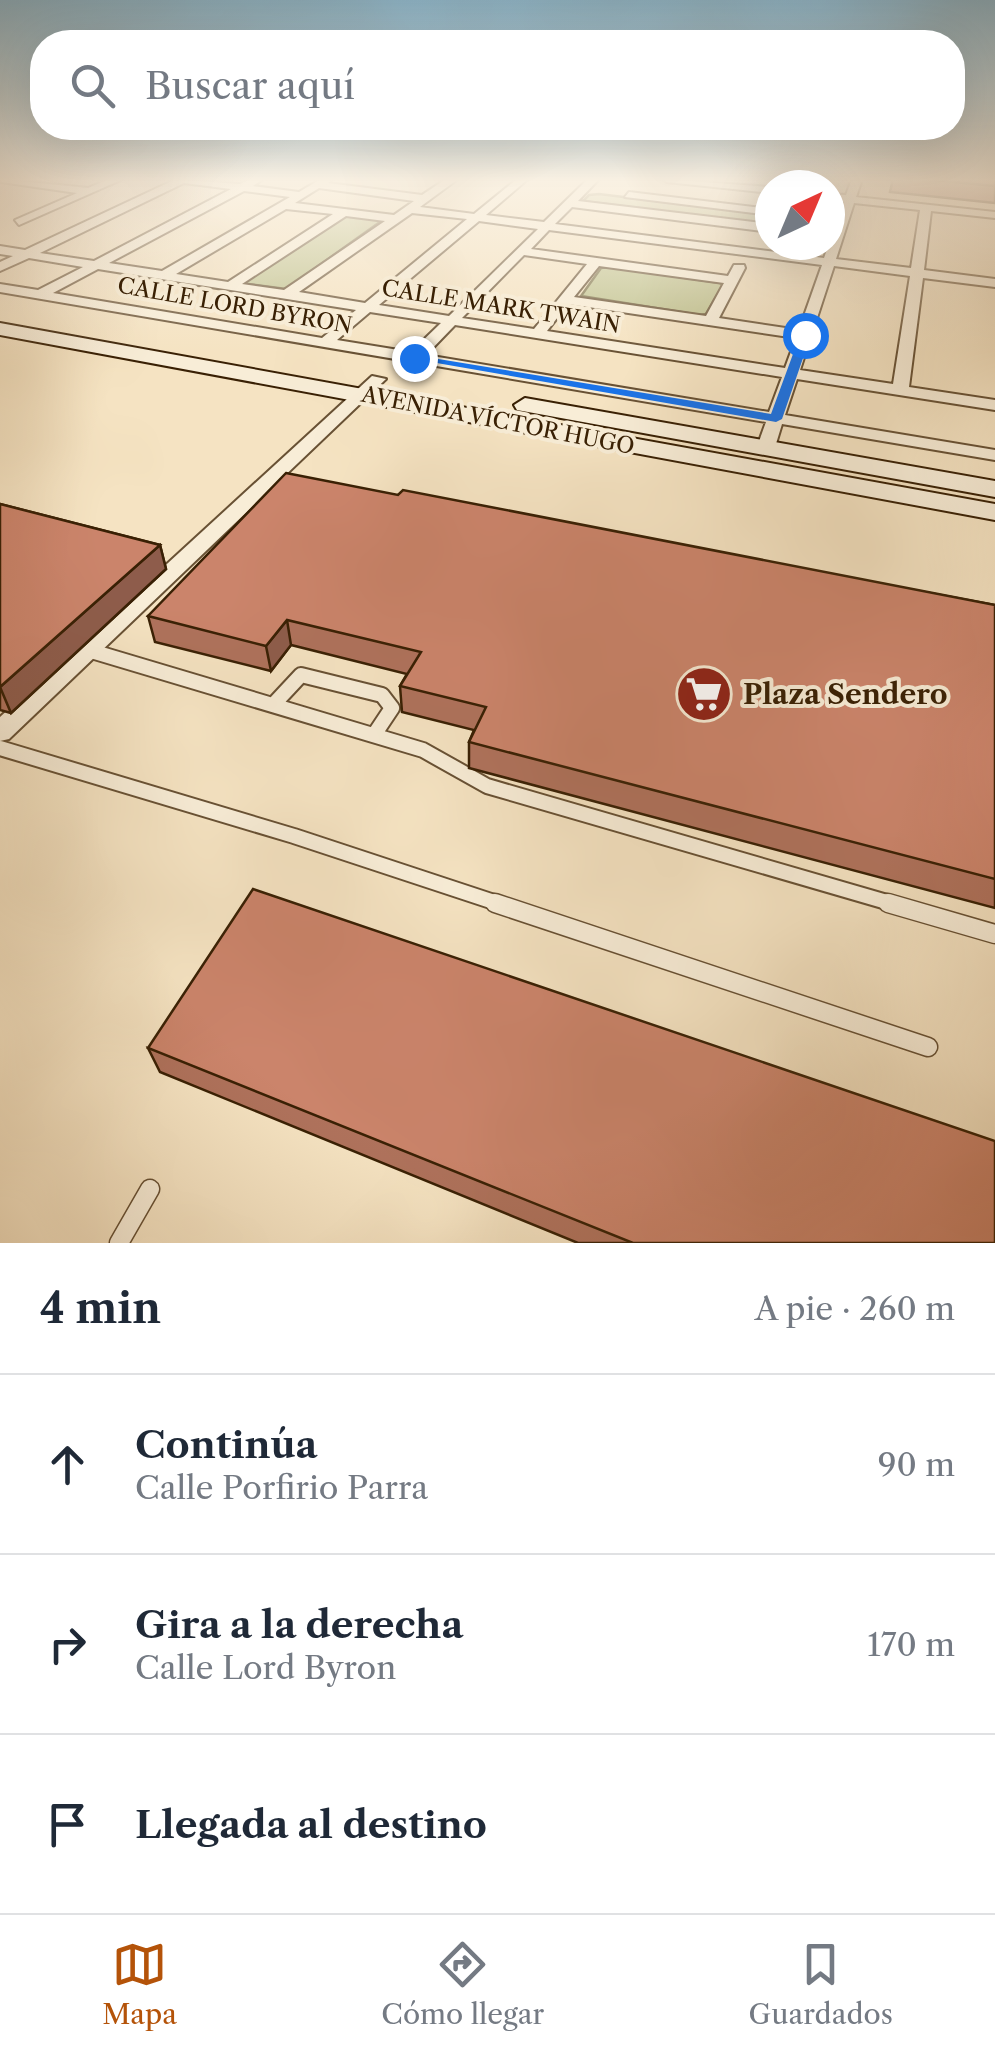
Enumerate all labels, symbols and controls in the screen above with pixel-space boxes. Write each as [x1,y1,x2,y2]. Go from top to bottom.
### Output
search box [30,30,965,140]
icon: search [65,58,120,113]
text: Buscar aquí [145,62,355,109]
north arrow [755,170,845,260]
street label: CALLE LORD BYRON [115,272,354,339]
street label: CALLE MARK TWAIN [380,274,622,339]
route start [783,313,829,359]
route end [392,336,438,382]
street label: AVENIDA VÍCTOR HUGO [358,380,637,460]
supermarket icon: Plaza Sendero [674,664,734,724]
place label: Plaza Sendero [743,677,947,711]
text: 4 min [40,1282,161,1334]
text: A pie · 260 m [755,1289,955,1328]
text: Continúa [135,1421,318,1468]
icon: ahead [40,1437,95,1492]
text: 90 m [878,1445,955,1484]
text: Calle Porfirio Parra [135,1468,428,1507]
text: Gira a la derecha [135,1601,463,1648]
icon: right [40,1617,95,1672]
text: 170 m [867,1625,955,1664]
text: Calle Lord Byron [135,1648,396,1687]
icon: arrive [40,1797,95,1852]
text: Llegada al destino [135,1801,487,1848]
tab: Mapa [102,1937,177,2031]
tab: Cómo llegar [381,1937,544,2031]
tab: Guardados [749,1937,893,2031]

